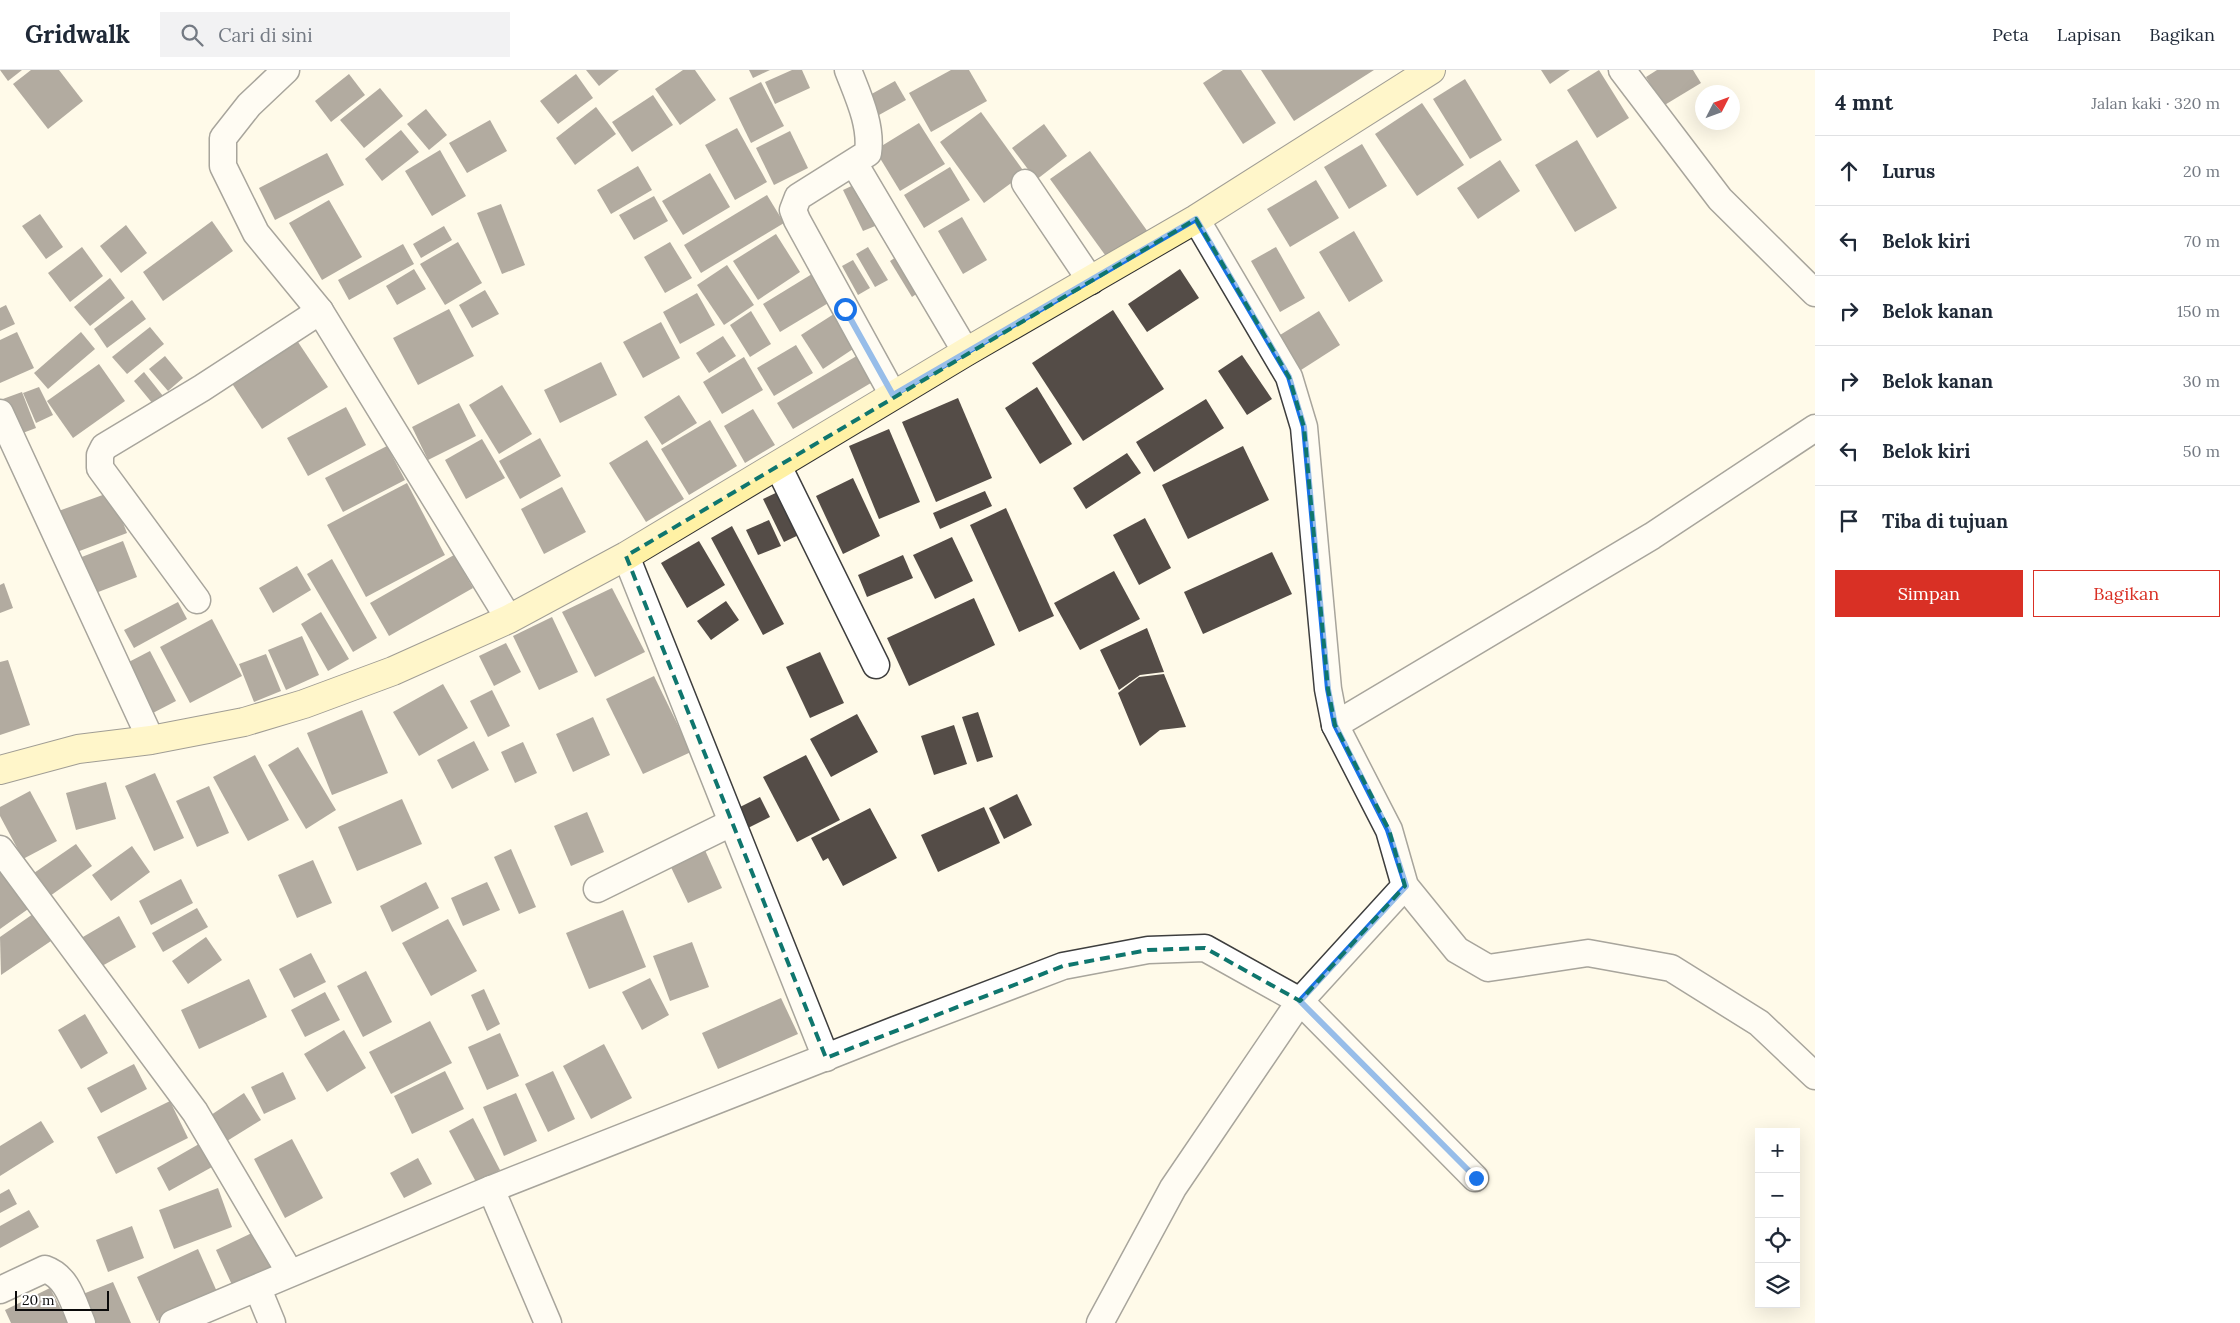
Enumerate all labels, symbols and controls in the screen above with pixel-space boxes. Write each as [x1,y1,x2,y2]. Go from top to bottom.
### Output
search box [160,12,510,57]
text: Gridwalk [25,19,130,50]
icon: search [178,21,206,49]
text: Cari di sini [218,23,312,47]
text: Peta [1992,23,2029,46]
text: Lapisan [2057,23,2121,46]
text: Bagikan [2149,23,2215,46]
north arrow [1695,85,1740,130]
text: 4 mnt [1835,89,1893,116]
text: Jalan kaki · 320 m [2091,93,2220,113]
icon: ahead [1835,157,1863,185]
text: Lurus [1882,159,1935,183]
text: 20 m [2183,161,2220,181]
icon: left [1835,227,1863,255]
text: Belok kiri [1882,229,1971,253]
text: 70 m [2184,231,2220,251]
icon: right [1835,297,1863,325]
route start [834,298,857,321]
text: Belok kanan [1882,299,1993,323]
text: 150 m [2177,301,2220,321]
icon: right [1835,367,1863,395]
text: Belok kanan [1882,369,1993,393]
text: 30 m [2183,371,2220,391]
icon: left [1835,437,1863,465]
text: Belok kiri [1882,439,1971,463]
text: 50 m [2183,441,2220,461]
icon: arrive [1835,507,1863,535]
text: Tiba di tujuan [1882,509,2008,533]
button: Simpan [1835,570,2023,617]
button: Bagikan [2033,570,2220,617]
map controls [1755,1128,1800,1308]
button: + [1755,1128,1800,1173]
route end [1465,1167,1488,1190]
button: − [1755,1173,1800,1218]
button: locate [1755,1218,1800,1263]
button: layers [1755,1263,1800,1308]
scale bar [15,1288,109,1311]
text: 20 m [22,1291,54,1309]

